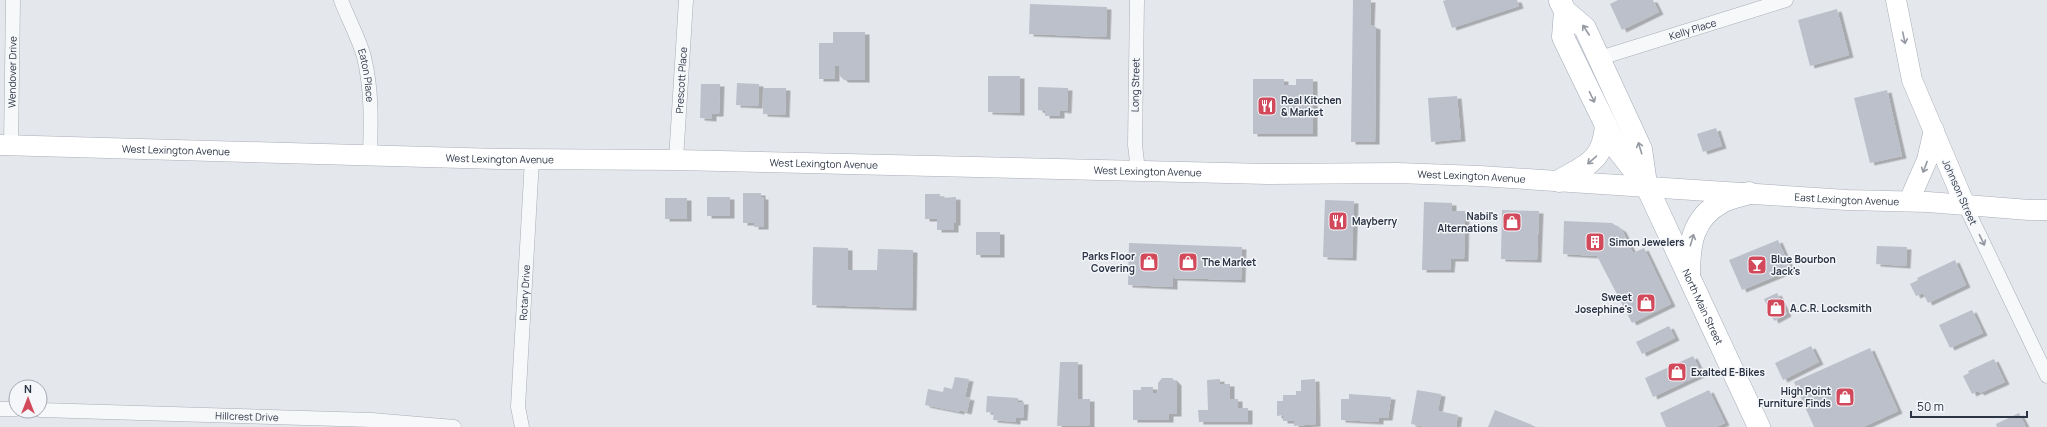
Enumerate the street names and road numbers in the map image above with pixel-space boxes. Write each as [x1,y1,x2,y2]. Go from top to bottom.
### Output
street label: Kelly Place [1667,15,1718,43]
street label: Wendover Drive [5,36,20,108]
street label: Prescott Place [672,46,690,114]
street label: Eaton Place [355,47,377,103]
street label: Long Street [1128,58,1142,112]
street label: West Lexington Avenue [122,141,230,158]
street label: West Lexington Avenue [446,151,554,166]
street label: West Lexington Avenue [770,155,878,172]
street label: Johnson Street [1939,157,1981,227]
street label: West Lexington Avenue [1093,163,1202,179]
street label: West Lexington Avenue [1417,167,1526,186]
street label: East Lexington Avenue [1794,190,1900,208]
street label: Rotary Drive [516,264,533,321]
street label: North Main Street [1679,267,1727,347]
street label: Hillcrest Drive [215,408,279,424]

